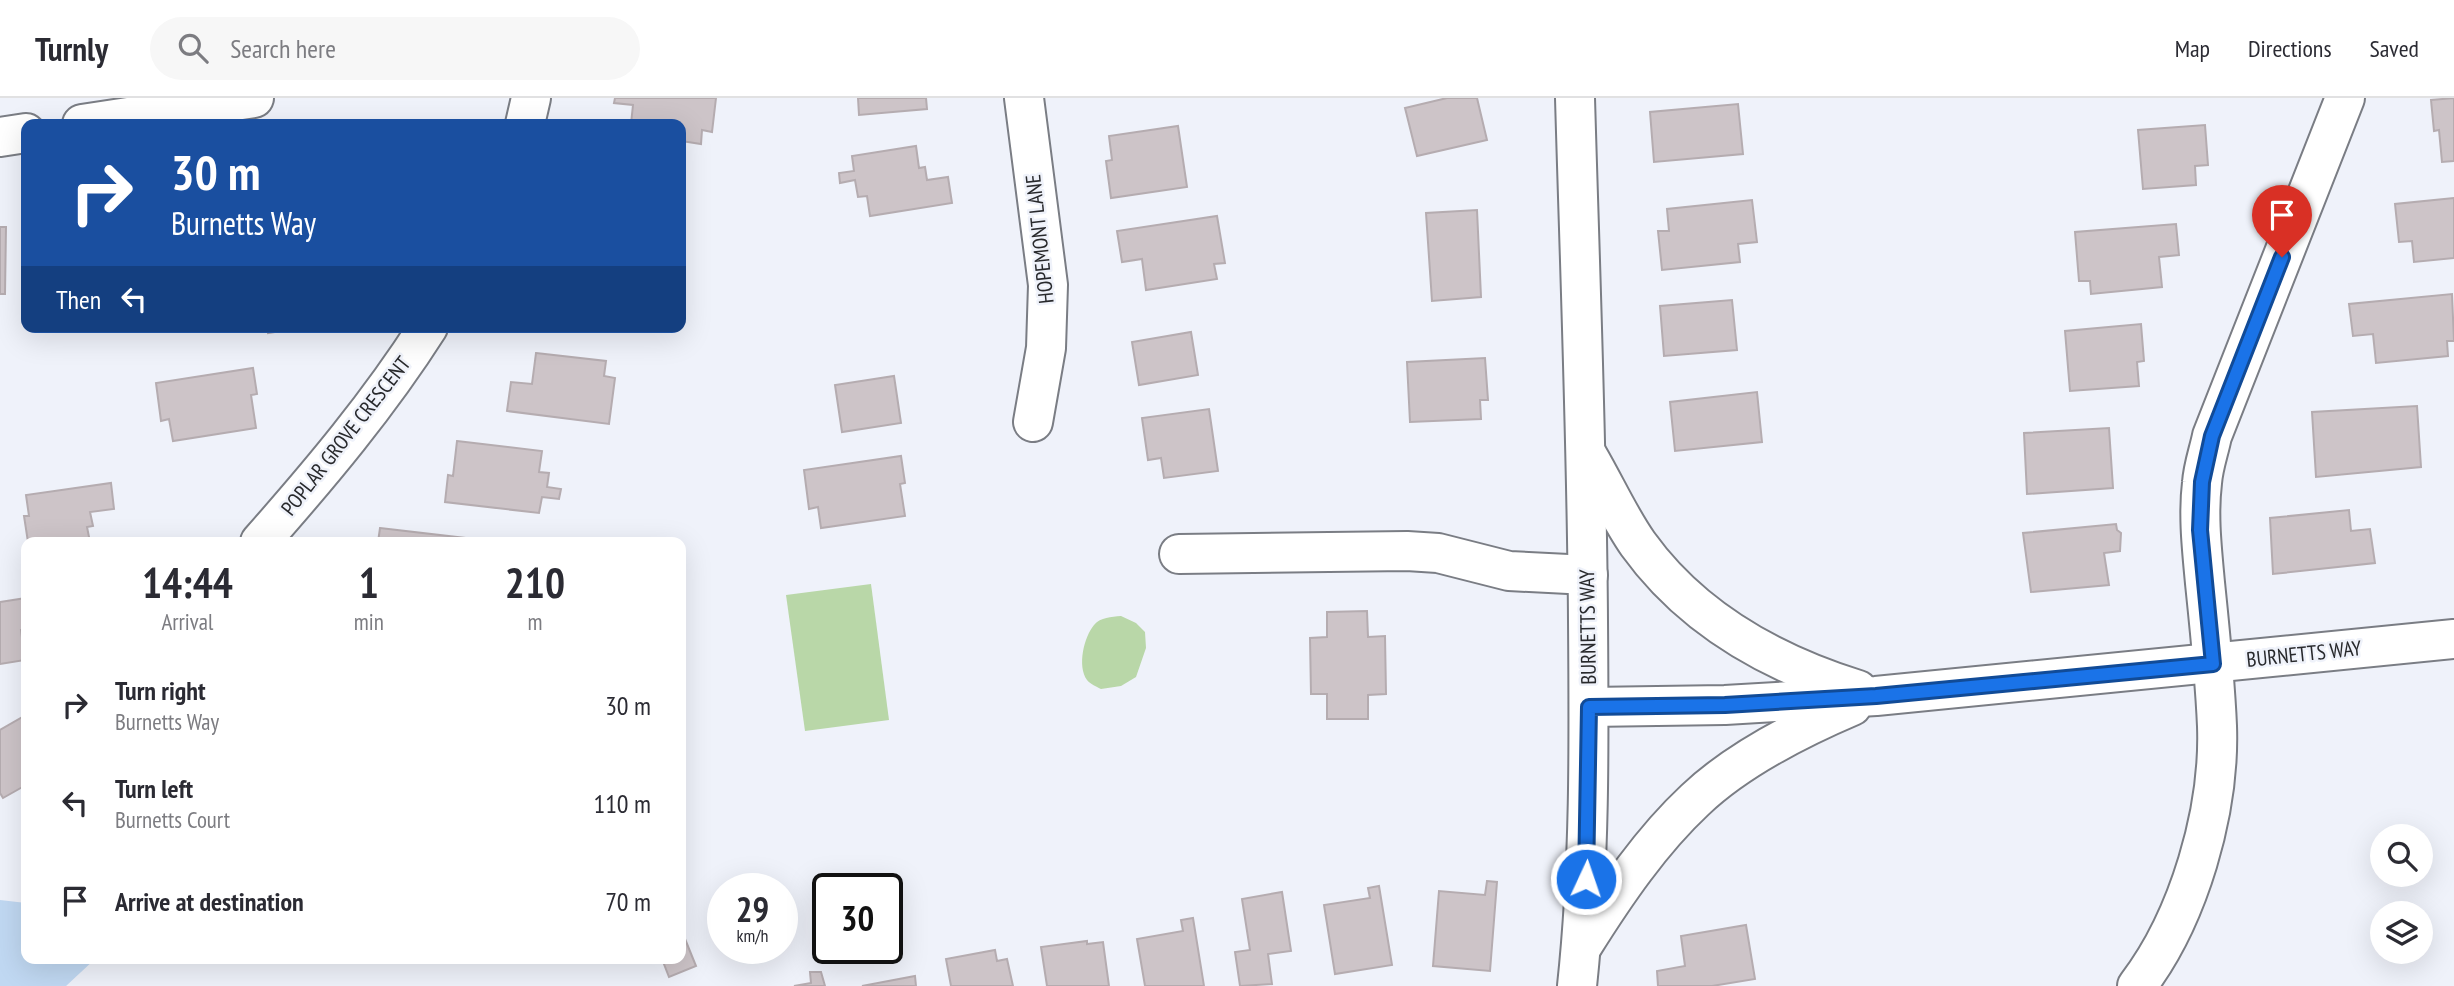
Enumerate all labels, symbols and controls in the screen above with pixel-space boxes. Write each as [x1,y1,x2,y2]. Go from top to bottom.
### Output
search box [150,17,640,80]
text: Turnly [35,27,108,70]
icon: search [174,29,212,67]
text: Search here [230,32,336,65]
text: Map [2175,33,2210,64]
text: Directions [2248,33,2332,64]
text: Saved [2370,33,2419,64]
text: 30 m [171,140,260,204]
icon: right [56,147,147,238]
street label: HOPEMONT LANE [1019,173,1060,305]
pin [2252,185,2312,257]
icon: arrive [2263,196,2301,234]
text: Burnetts Way [171,202,316,244]
icon: left [115,280,153,318]
text: Then [56,283,101,316]
street label: POPLAR GROVE CRESCENT [275,350,417,521]
text: 14:44 [142,555,233,610]
text: 1 [359,555,379,610]
text: 210 [505,555,565,610]
street label: BURNETTS WAY [1573,569,1602,685]
text: Arrival [161,607,213,636]
text: min [354,607,384,636]
text: m [527,607,542,636]
street label: BURNETTS WAY [2245,634,2363,673]
text: Turn right [115,674,206,707]
icon: right [56,686,94,724]
text: 30 m [605,689,651,722]
text: Burnetts Way [115,707,219,736]
text: Turn left [115,772,193,805]
icon: left [56,784,94,822]
text: 110 m [593,787,651,820]
text: Burnetts Court [115,805,230,834]
map controls [2370,824,2433,964]
button: search [2370,824,2433,887]
position arrow [1549,842,1623,916]
speed limit sign: 30 [812,873,903,964]
icon: arrive [56,882,94,920]
text: Arrive at destination [115,885,304,918]
text: 70 m [605,885,651,918]
text: 29 [736,886,769,932]
button: layers [2370,901,2433,964]
text: km/h [737,924,768,947]

